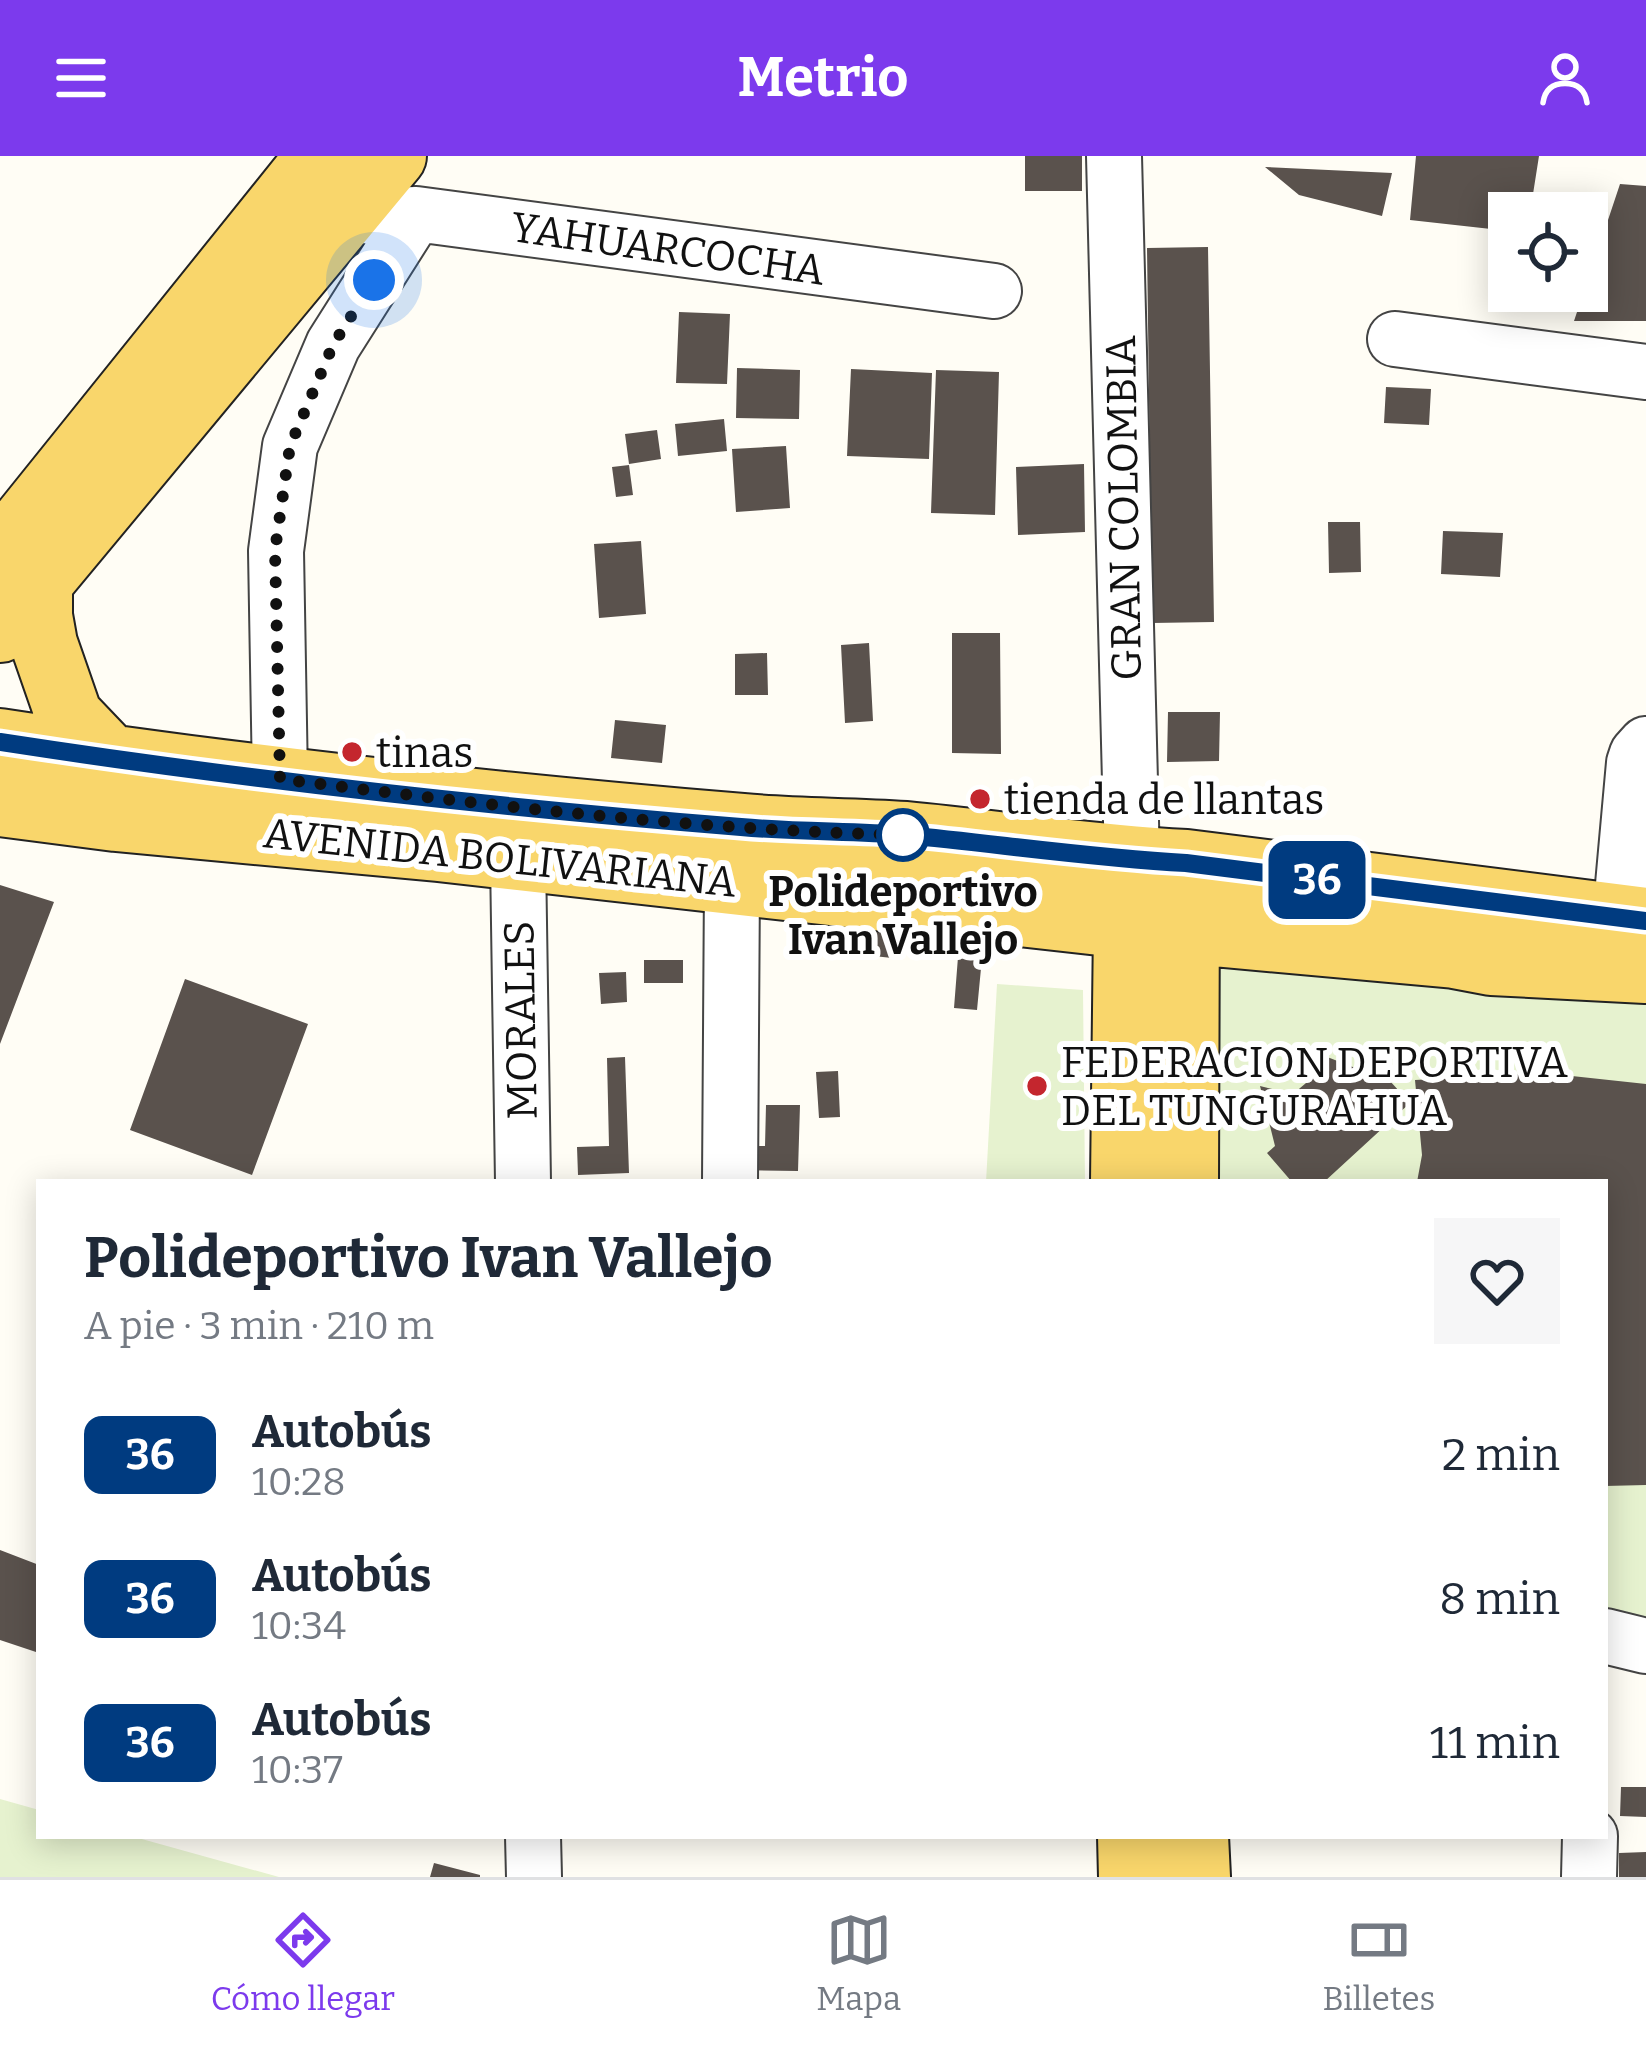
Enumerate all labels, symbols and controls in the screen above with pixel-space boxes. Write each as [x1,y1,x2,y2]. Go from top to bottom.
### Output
icon: menu [48,45,114,111]
icon: person [1532,45,1598,111]
text: Metrio [737,46,909,110]
map controls [1488,192,1608,312]
button: locate [1488,192,1608,312]
street label: YAHUARCOCHA [508,202,828,296]
your location [344,250,404,310]
street label: GRAN COLOMBIA [1096,335,1152,681]
place label: tinas [376,728,473,778]
marker: tinas [339,739,365,765]
place label: tienda de llantas [1004,775,1324,825]
marker: tienda de llantas [967,786,993,812]
street label: AVENIDA BOLIVARIANA [261,808,739,908]
marker: Polideportivo Ivan Vallejo [878,810,928,860]
line badge: 36 [1263,841,1371,919]
text: 36 [1292,855,1342,905]
place label: Polideportivo Ivan Vallejo [768,867,1038,965]
street label: MORALES [494,920,548,1120]
place label: FEDERACION DEPORTIVA DEL TUNGURAHUA [1061,1038,1568,1136]
marker: FEDERACION DEPORTIVA DEL TUNGURAHUA [1024,1073,1050,1099]
button: heart [1434,1218,1560,1344]
text: Polideportivo Ivan Vallejo [84,1224,773,1292]
text: A pie · 3 min · 210 m [84,1303,434,1349]
text: Autobús [252,1405,432,1459]
text: 2 min [1442,1428,1560,1482]
text: 36 [125,1430,175,1480]
text: 10:28 [252,1459,346,1505]
text: Autobús [252,1549,432,1603]
text: 8 min [1439,1572,1560,1626]
text: 36 [125,1574,175,1624]
text: 10:34 [252,1603,346,1649]
text: Autobús [252,1693,432,1747]
text: 11 min [1430,1716,1560,1770]
text: 36 [125,1718,175,1768]
text: 10:37 [252,1747,343,1793]
tab: Cómo llegar [211,1907,395,2019]
tab: Mapa [816,1907,901,2019]
tab: Billetes [1322,1907,1435,2019]

